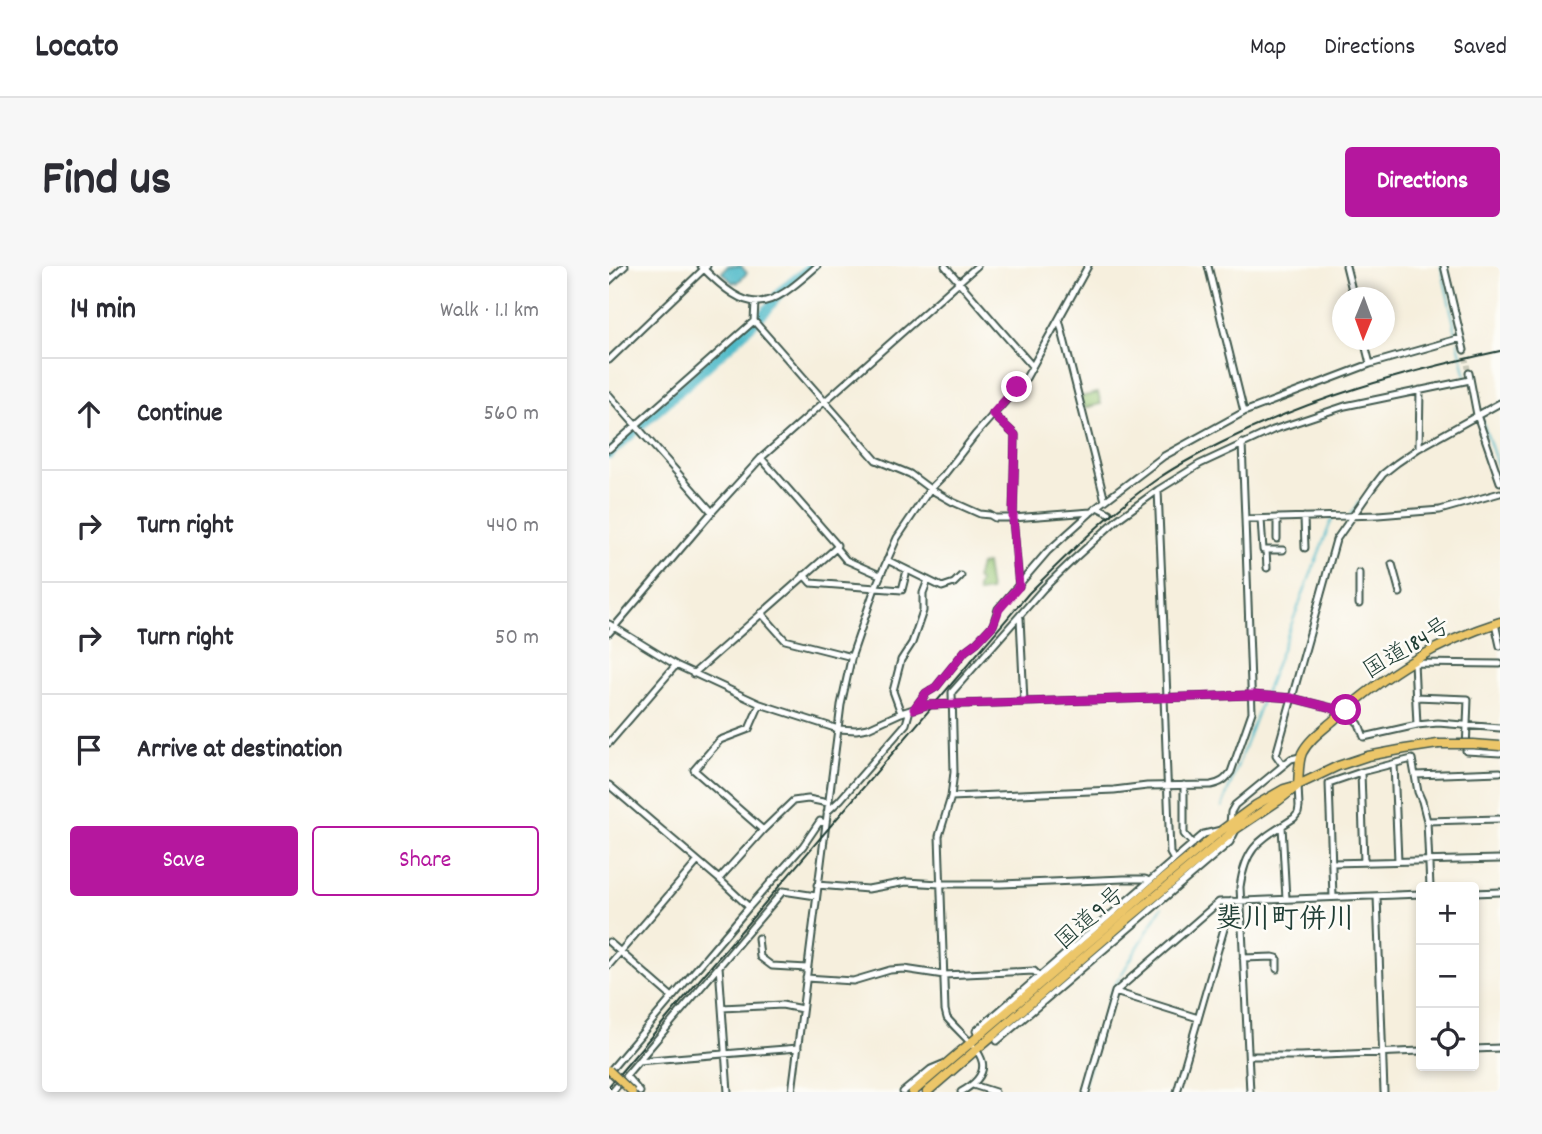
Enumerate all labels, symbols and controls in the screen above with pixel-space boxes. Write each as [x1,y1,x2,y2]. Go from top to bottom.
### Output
text: Locato [35,25,119,72]
text: Map [1250,31,1286,65]
text: Directions [1324,31,1415,65]
text: Saved [1453,31,1507,65]
text: Find us [42,147,171,217]
button: Directions [1345,147,1500,217]
north arrow [1332,287,1395,350]
text: 14 min [70,290,136,333]
text: Walk · 1.1 km [440,295,539,328]
route end [1001,371,1032,402]
icon: ahead [70,395,108,433]
text: Continue [137,396,222,433]
text: 560 m [483,398,539,431]
icon: right [70,507,108,545]
text: Turn right [137,508,234,545]
text: 440 m [486,510,539,543]
street label: 国道184号 [1357,610,1458,689]
icon: right [70,619,108,657]
text: Turn right [137,620,234,657]
text: 50 m [495,622,539,655]
route start [1330,694,1361,725]
icon: arrive [70,731,108,769]
text: Arrive at destination [137,732,342,769]
button: Save [70,826,298,896]
button: Share [312,826,539,896]
street label: 国道9号 [1048,879,1133,959]
map controls [1416,882,1479,1071]
button: + [1416,882,1479,945]
district label: 斐川町併川 [1215,902,1355,942]
button: − [1416,945,1479,1008]
button: locate [1416,1008,1479,1071]

